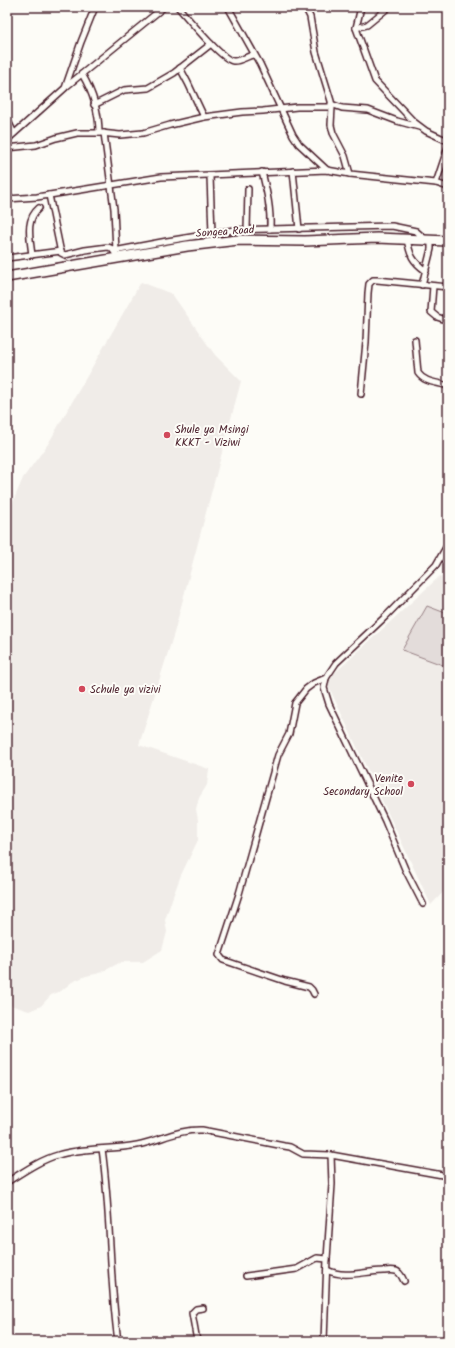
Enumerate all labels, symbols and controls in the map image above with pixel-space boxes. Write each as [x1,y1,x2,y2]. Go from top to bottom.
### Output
street label: Songea Road [195,221,255,243]
place label: Shule ya Msingi KKKT - Viziwi [175,421,249,452]
marker: Shule ya Msingi KKKT - Viziwi [162,430,172,440]
place label: Schule ya vizivi [90,681,161,699]
marker: Schule ya vizivi [77,684,87,694]
place label: Venite Secondary School [323,770,403,801]
marker: Venite Secondary School [406,779,416,789]

